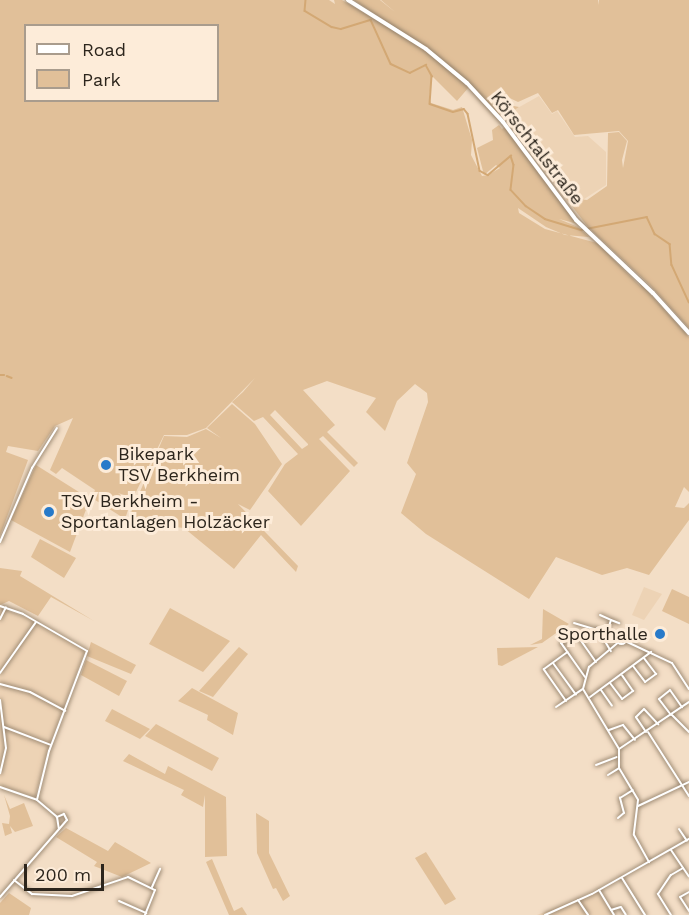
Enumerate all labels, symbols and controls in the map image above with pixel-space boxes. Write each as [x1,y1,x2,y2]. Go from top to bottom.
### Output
legend [24,24,219,102]
text: Road [82,39,126,60]
text: Park [82,69,121,90]
street label: Körschtalstraße [486,87,588,209]
place label: Bikepark TSV Berkheim [118,444,241,486]
marker: Bikepark TSV Berkheim [99,458,113,472]
place label: TSV Berkheim - Sportanlagen Holzäcker [61,491,270,534]
marker: TSV Berkheim - Sportanlagen Holzäcker [42,505,56,519]
place label: Sporthalle [557,623,648,645]
marker: Sporthalle [653,627,667,641]
scale bar [27,852,106,890]
text: 200 m [35,864,91,885]

